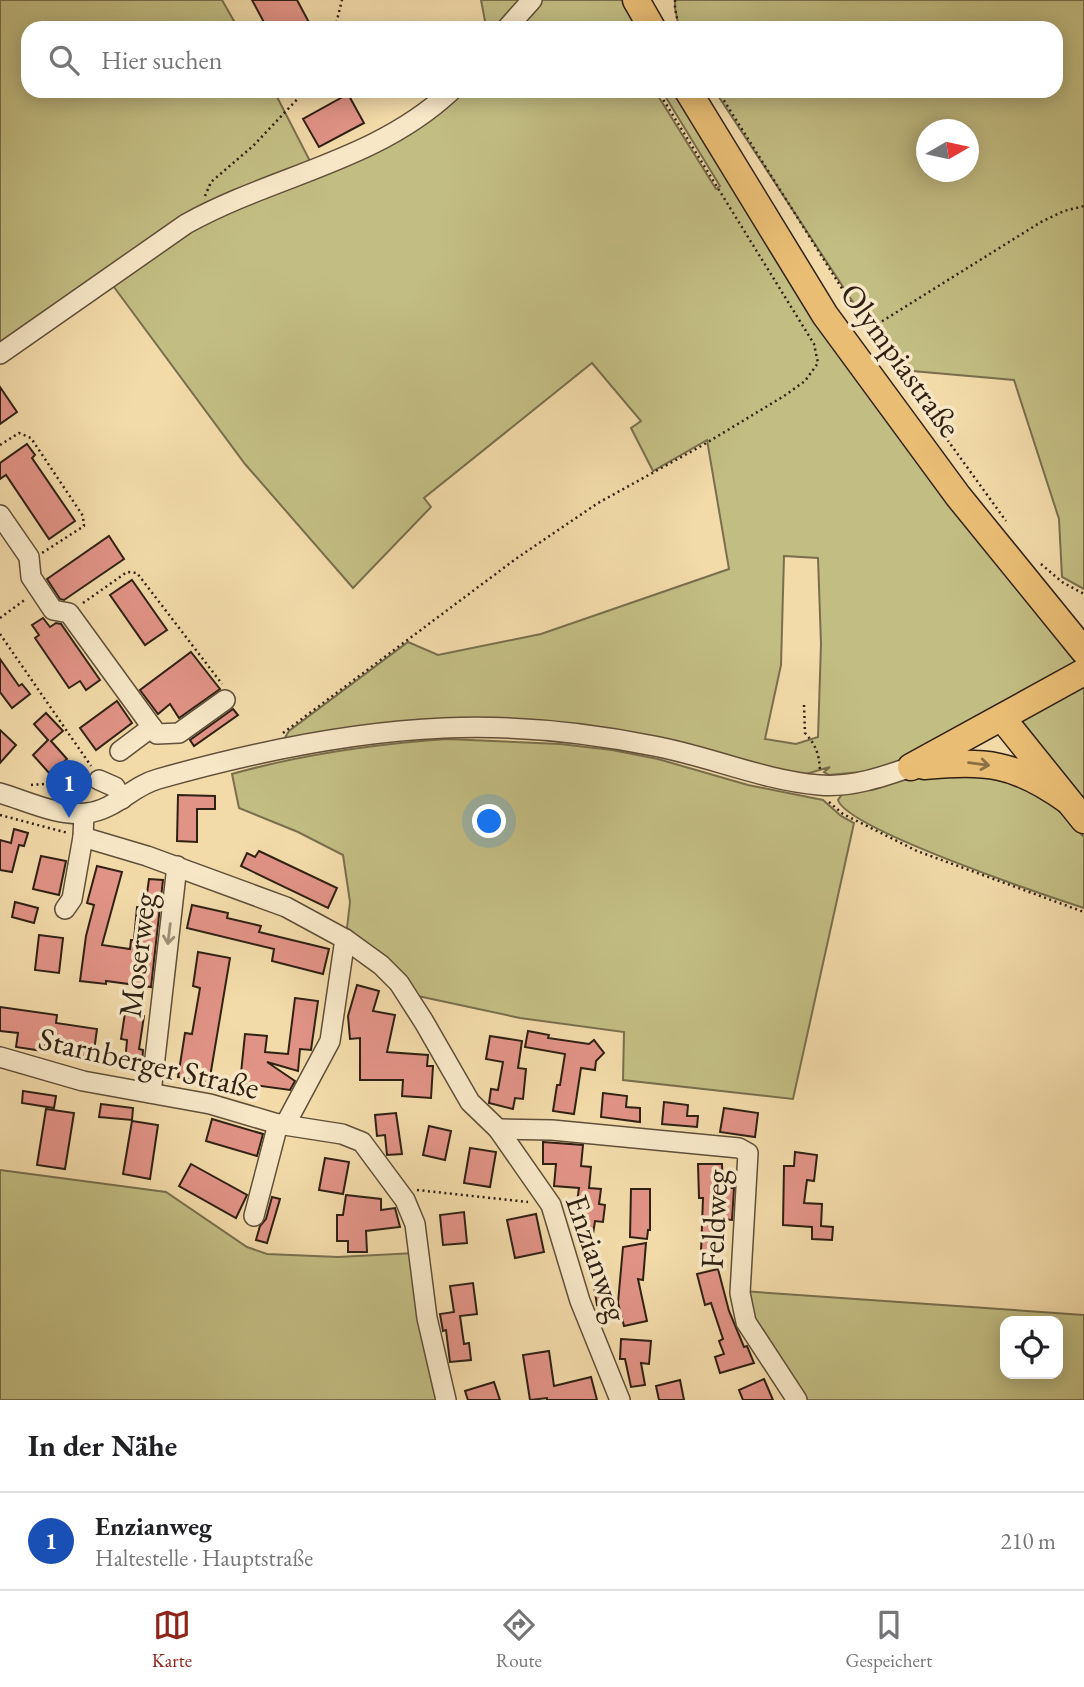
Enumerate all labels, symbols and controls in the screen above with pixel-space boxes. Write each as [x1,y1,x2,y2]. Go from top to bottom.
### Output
search box [21,21,1063,98]
icon: search [45,41,83,79]
text: Hier suchen [101,43,222,77]
north arrow [916,119,979,182]
street label: Olympiastraße [831,275,971,445]
one-way arrow [967,758,990,771]
pin: 1 [46,760,92,818]
your location [472,804,506,838]
street label: Moserweg [109,889,166,1020]
one-way arrow [163,922,176,945]
street label: Starnberger Straße [34,1017,264,1109]
street label: Feldweg [690,1167,738,1270]
street label: Enzianweg [556,1189,639,1328]
map controls [1000,1316,1063,1379]
button: locate [1000,1316,1063,1379]
text: In der Nähe [28,1426,177,1465]
text: Enzianweg [95,1509,212,1543]
text: 1 [45,1526,57,1556]
text: 210 m [1000,1526,1056,1556]
text: Haltestelle · Hauptstraße [95,1543,313,1573]
tab: Karte [152,1606,192,1673]
tab: Route [496,1606,542,1673]
tab: Gespeichert [846,1606,932,1673]

